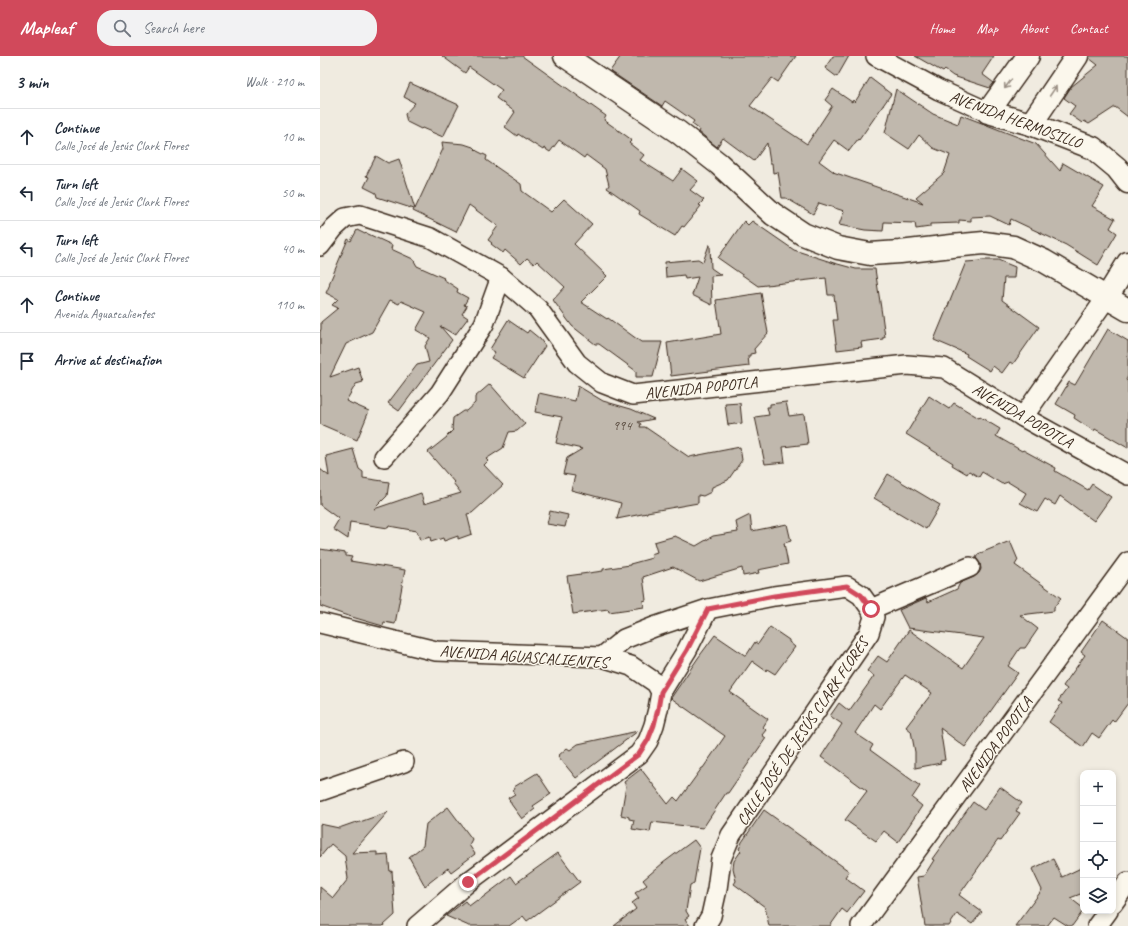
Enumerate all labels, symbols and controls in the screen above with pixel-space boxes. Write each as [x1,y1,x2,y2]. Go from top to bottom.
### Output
search box [97,10,377,46]
text: Mapleaf [20,16,73,40]
icon: search [111,17,133,39]
text: Search here [143,19,204,38]
text: Home [929,20,955,37]
text: Map [977,20,998,37]
text: About [1020,20,1048,37]
text: Contact [1070,20,1108,37]
text: 3 min [16,72,49,93]
text: Walk · 210 m [245,74,304,90]
one-way arrow [1004,78,1012,89]
one-way arrow [1049,86,1057,97]
street label: AVENIDA HERMOSILLO [947,87,1086,154]
text: Continue [54,119,99,138]
icon: ahead [16,126,38,148]
text: 10 m [282,129,304,145]
text: Calle José de Jesús Clark Flores [54,138,188,154]
text: Turn left [54,175,97,194]
icon: left [16,182,38,204]
text: 50 m [282,185,304,201]
text: Calle José de Jesús Clark Flores [54,194,188,210]
text: Turn left [54,231,97,250]
icon: left [16,238,38,260]
text: 40 m [282,241,304,257]
text: Calle José de Jesús Clark Flores [54,250,188,266]
text: Continue [54,287,99,306]
icon: ahead [16,294,38,316]
text: 110 m [276,297,304,313]
text: Avenida Aguascalientes [54,306,154,322]
icon: arrive [16,350,38,372]
text: Arrive at destination [54,351,161,370]
street label: AVENIDA POPOTLA [644,372,759,404]
street label: AVENIDA POPOTLA [969,379,1077,453]
house number: 994 [613,417,633,434]
route start [862,600,880,618]
street label: CALLE JOSÉ DE JESÚS CLARK FLORES [732,632,874,829]
street label: AVENIDA AGUASCALIENTES [439,641,612,673]
street label: AVENIDA POPOTLA [955,692,1038,796]
map controls [1080,770,1116,914]
button: + [1080,770,1116,806]
button: − [1080,806,1116,842]
button: locate [1080,842,1116,878]
route end [459,873,477,891]
button: layers [1080,878,1116,914]

